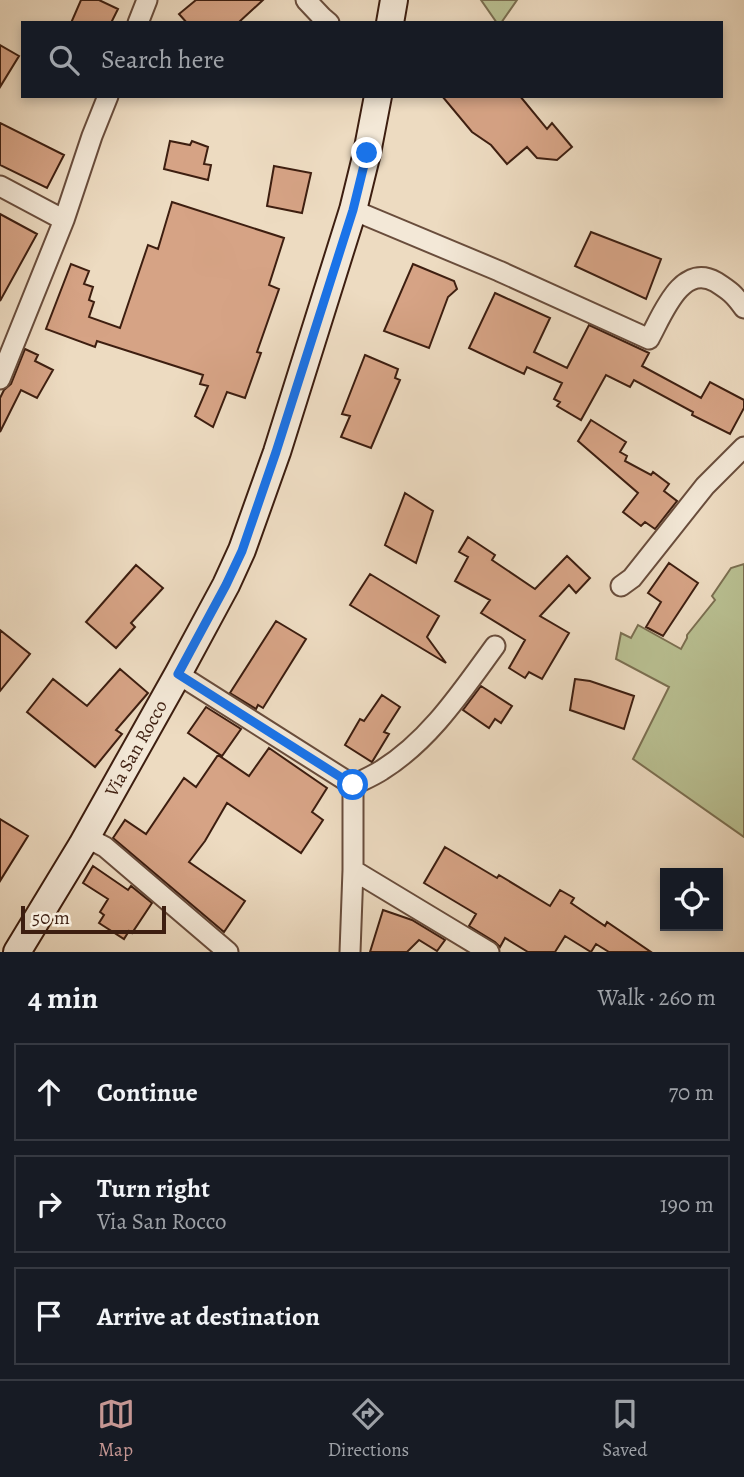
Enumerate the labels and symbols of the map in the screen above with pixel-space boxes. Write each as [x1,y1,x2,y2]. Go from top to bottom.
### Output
route end [351,137,382,168]
street label: Via San Rocco [98,695,174,802]
route start [337,769,368,800]
scale bar [21,903,166,935]

